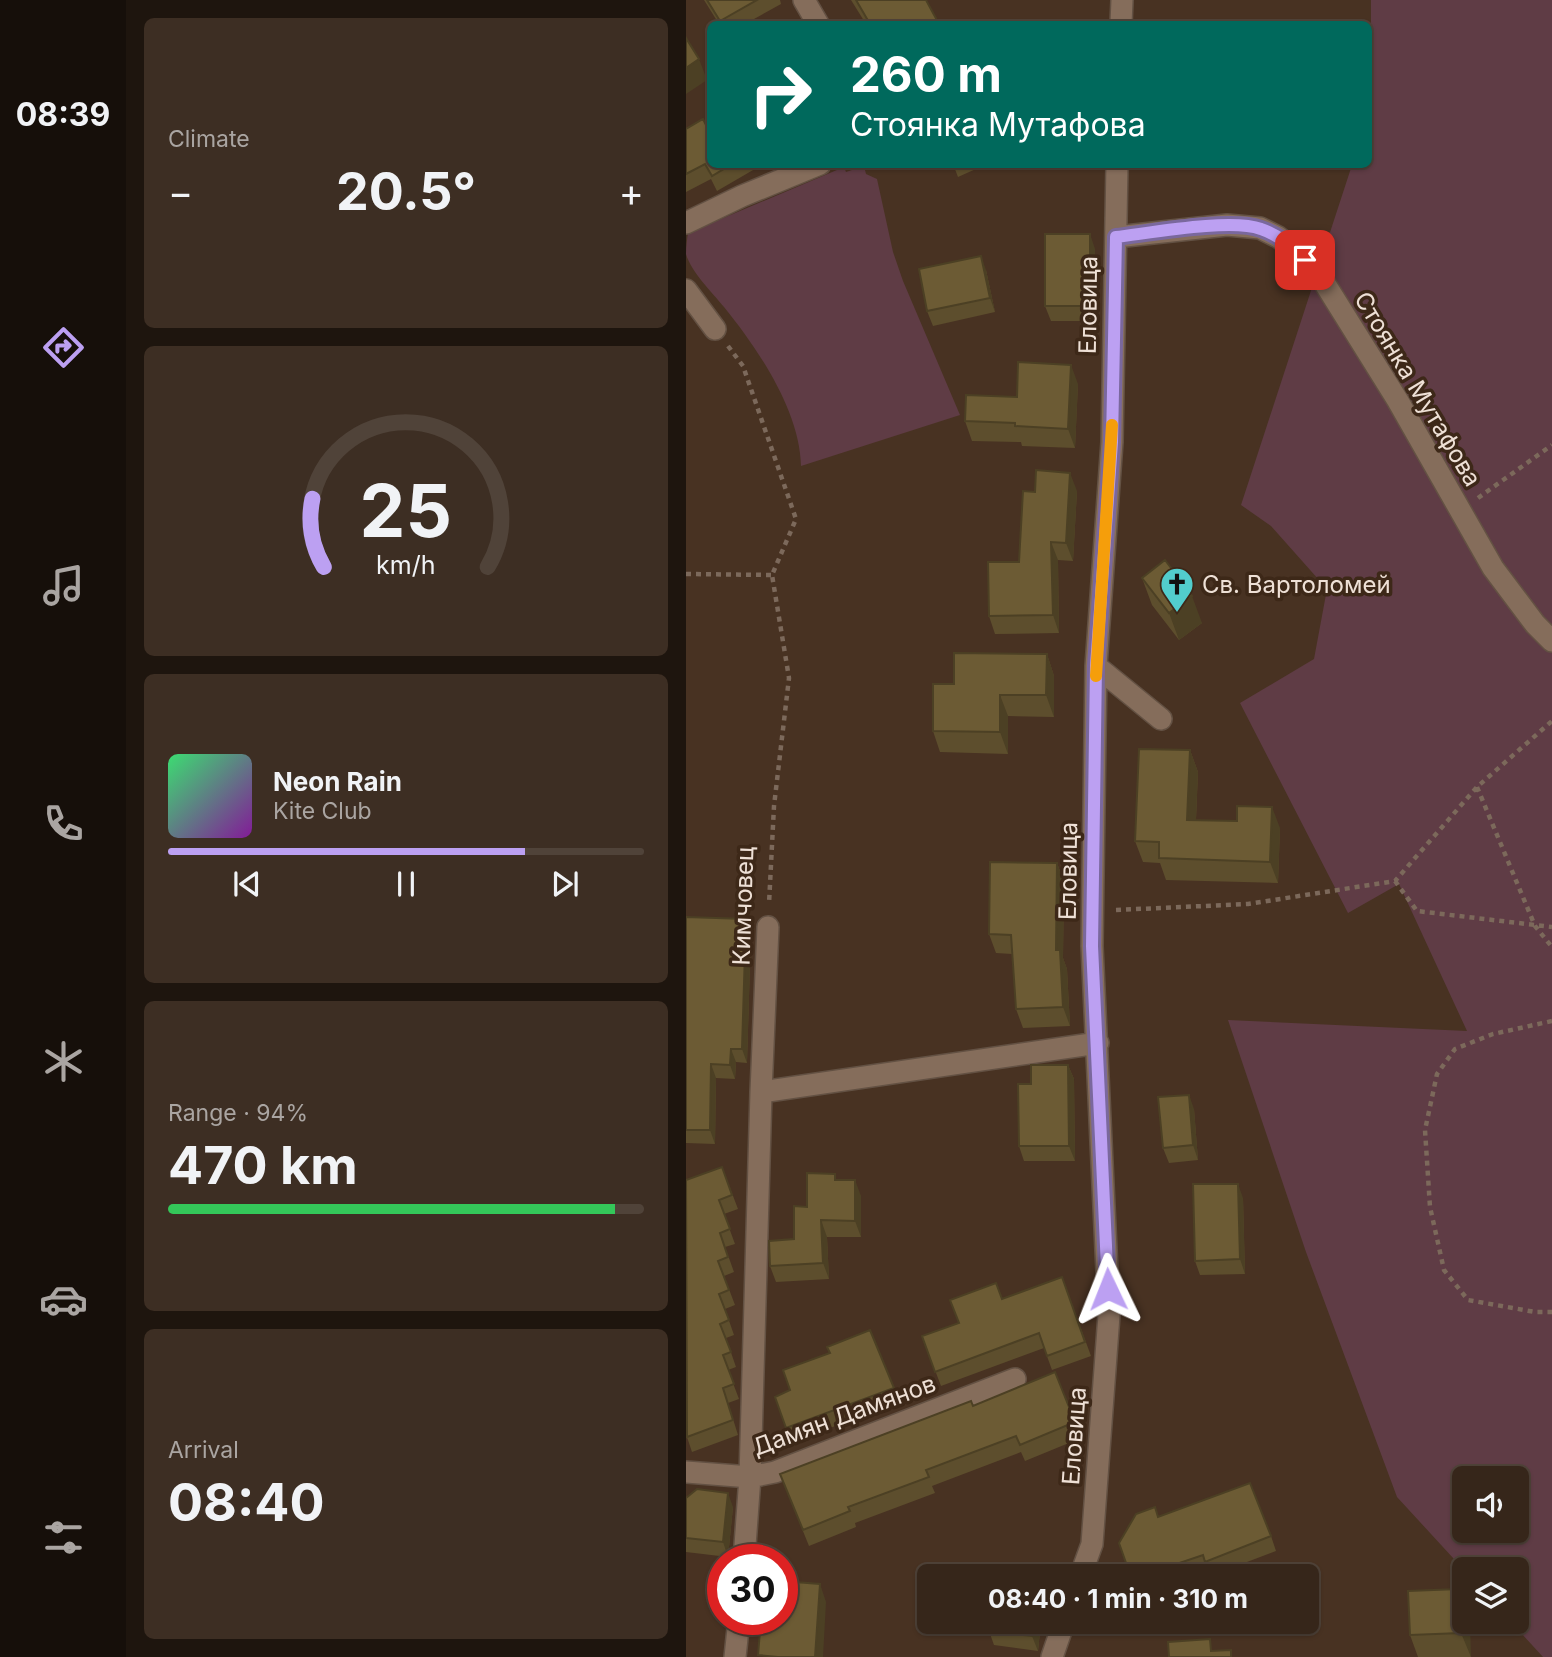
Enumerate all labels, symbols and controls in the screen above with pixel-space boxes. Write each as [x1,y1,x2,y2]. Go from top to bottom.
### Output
text: 260 m [850,45,1002,104]
icon: right [735,49,826,140]
text: 08:39 [16,95,110,134]
text: Стоянка Мутафова [850,105,1146,144]
text: Climate [168,125,250,153]
text: 20.5° [336,160,476,223]
text: − [168,169,193,215]
text: + [619,169,644,215]
pin [1275,230,1335,290]
icon: arrive [1286,241,1324,279]
street label: Еловица [1073,256,1103,354]
street label: Стоянка Мутафова [1348,287,1488,491]
icon: directions [39,323,88,372]
text: 25 [360,466,452,555]
text: km/h [376,549,436,579]
icon: music [39,561,88,610]
church icon: Св. Вартоломей [1158,565,1196,614]
place label: Св. Вартоломей [1202,570,1391,599]
text: Neon Rain [273,766,402,797]
text: Kite Club [273,797,372,825]
icon: phone [39,799,88,848]
street label: Еловица [1053,822,1083,920]
street label: Кимчовец [726,846,760,966]
icon: previous [228,865,266,903]
icon: pause [387,865,425,903]
icon: next [546,865,584,903]
icon: climate [39,1037,88,1086]
text: Range · 94% [168,1099,308,1127]
text: 470 km [168,1134,358,1197]
position arrow [1071,1252,1145,1326]
icon: car [39,1275,88,1324]
street label: Дамян Дамянов [748,1368,940,1462]
street label: Еловица [1056,1386,1092,1486]
text: Arrival [168,1436,239,1464]
map controls [1452,1466,1529,1634]
button: sound [1452,1466,1529,1543]
text: 08:40 [168,1471,325,1534]
icon: filters [39,1513,88,1562]
speed limit sign: 30 [707,1544,798,1635]
button: layers [1452,1557,1529,1634]
text: 08:40 · 1 min · 310 m [988,1583,1248,1614]

